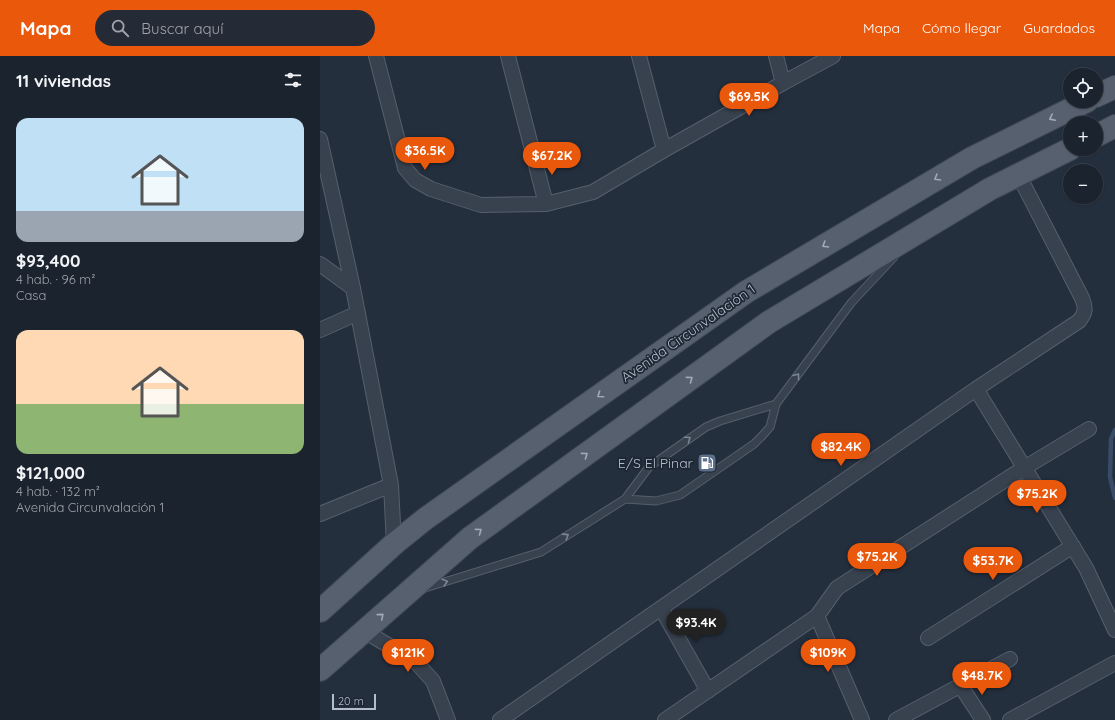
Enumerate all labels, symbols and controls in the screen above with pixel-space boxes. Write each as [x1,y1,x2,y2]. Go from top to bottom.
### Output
search box [95,10,375,46]
text: Mapa [20,16,71,40]
icon: search [109,17,131,39]
text: Buscar aquí [141,19,223,38]
text: Mapa [863,19,900,37]
text: Cómo llegar [922,19,1001,37]
text: Guardados [1023,19,1095,37]
map controls [1063,68,1103,204]
button: locate [1063,68,1103,108]
icon: filters [282,69,304,91]
text: 11 viviendas [16,70,111,91]
pin: $69.5K [716,83,782,117]
text: $69.5K [728,88,770,104]
one-way arrow [1048,113,1056,121]
button: + [1063,116,1103,156]
pin: $36.5K [392,137,458,171]
text: $36.5K [404,142,446,158]
pin: $67.2K [519,142,585,176]
icon: home [124,144,196,216]
text: $67.2K [532,147,572,163]
button: − [1063,164,1103,204]
one-way arrow [934,174,941,181]
one-way arrow [822,240,829,247]
text: $93,400 [16,250,80,271]
text: 4 hab. · 96 m² [16,271,95,287]
street label: Avenida Circunvalación 1 [617,280,759,386]
text: Casa [16,287,46,303]
icon: home [124,356,196,428]
one-way arrow [792,374,799,381]
one-way arrow [686,376,693,384]
one-way arrow [598,390,605,397]
pin: $82.4K [808,433,874,467]
one-way arrow [684,437,691,444]
text: $82.4K [820,438,862,454]
fuel station icon: E/S El Pinar [696,452,718,474]
one-way arrow [580,453,587,460]
place label: E/S El Pinar [618,454,694,472]
text: $121,000 [16,462,85,483]
pin: $75.2K [1004,480,1070,514]
text: 4 hab. · 132 m² [16,483,100,499]
text: $75.2K [1016,485,1058,501]
text: Avenida Circunvalación 1 [16,499,164,515]
one-way arrow [475,528,482,536]
one-way arrow [562,534,569,541]
pin: $75.2K [844,543,910,577]
pin: $53.7K [960,547,1026,581]
text: $75.2K [856,548,898,564]
text: $53.7K [972,552,1014,568]
one-way arrow [441,578,448,587]
pin: $93.4K [663,609,729,643]
one-way arrow [376,614,384,621]
text: $93.4K [675,614,717,630]
pin: $121K [380,639,436,673]
pin: $109K [800,639,856,673]
text: $121K [391,644,425,660]
text: $109K [810,644,846,660]
pin: $48.7K [949,662,1015,696]
text: $48.7K [961,667,1003,683]
scale bar [332,692,376,711]
text: 20 m [338,694,364,708]

